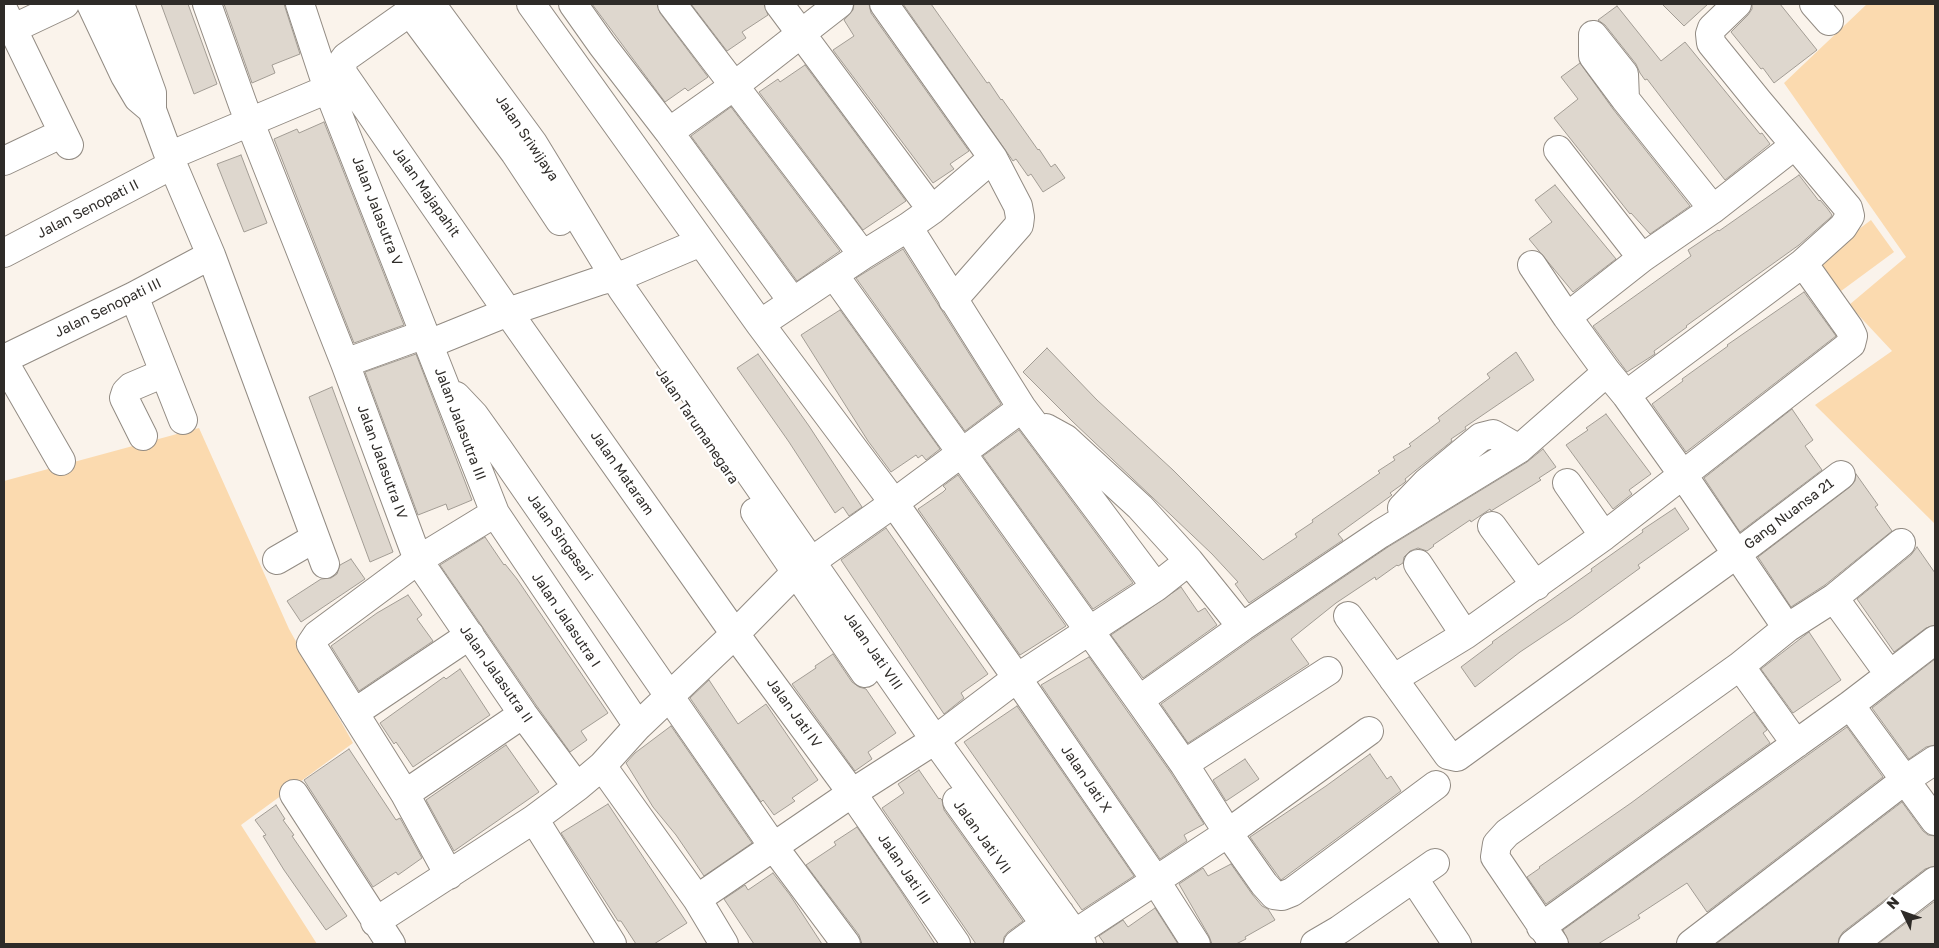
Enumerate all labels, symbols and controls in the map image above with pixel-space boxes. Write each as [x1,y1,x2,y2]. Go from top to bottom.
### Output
street label: Jalan Sriwijaya [492,92,562,184]
street label: Jalan Majapahit [389,144,463,240]
street label: Jalan Jalasutra V [348,154,406,268]
street label: Jalan Senopati II [34,176,142,242]
street label: Jalan Senopati III [52,275,164,341]
street label: Jalan Jalasutra III [431,365,489,483]
street label: Jalan Tarumanegara [652,365,742,487]
street label: Jalan Jalasutra IV [354,403,410,521]
street label: Jalan Mataram [587,428,657,518]
street label: Gang Nuansa 21 [1741,475,1837,553]
street label: Jalan Singasari [524,490,596,584]
street label: Jalan Jalasutra I [528,569,604,671]
street label: Jalan Jati VIII [840,609,906,693]
street label: Jalan Jalasutra II [456,622,536,726]
street label: Jalan Jati IV [763,675,825,751]
street label: Jalan Jati X [1057,742,1115,816]
street label: Jalan Jati VII [950,797,1014,877]
street label: Jalan Jati III [874,830,934,908]
north arrow [1879,888,1929,938]
text: N [1883,893,1902,912]

